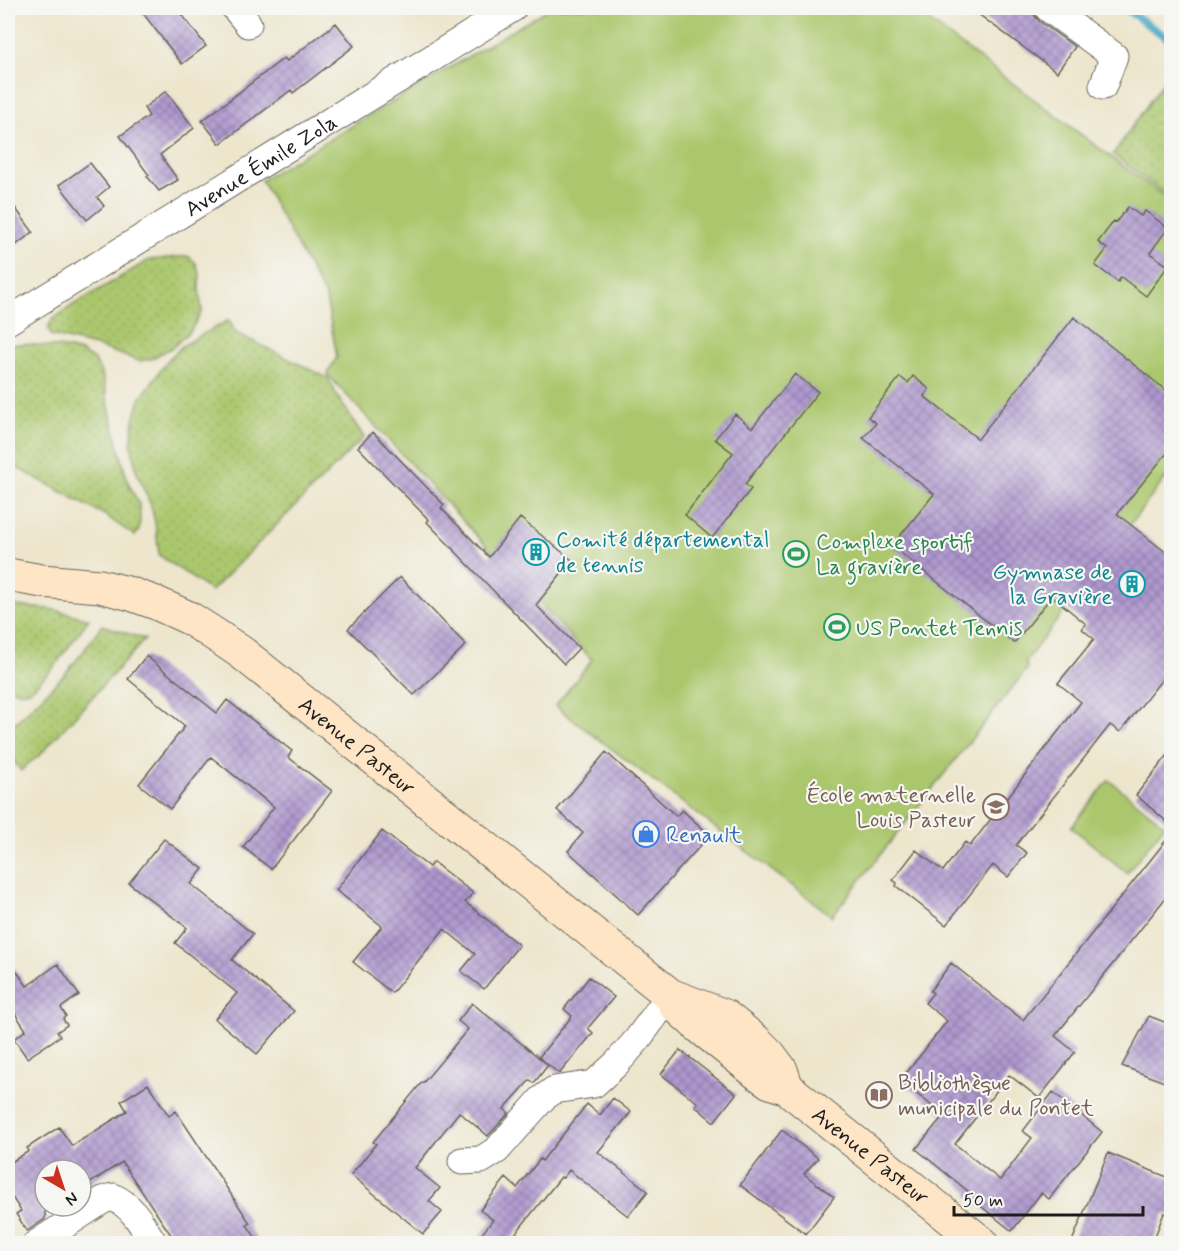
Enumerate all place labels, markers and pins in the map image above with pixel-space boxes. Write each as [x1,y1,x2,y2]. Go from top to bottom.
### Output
place label: Comité départemental de tennis [556,527,769,580]
place label: Complexe sportif La gravière [816,529,973,585]
building icon: Comité départemental de tennis [521,537,551,567]
sports icon: Complexe sportif La gravière [781,539,811,569]
place label: Gymnase de la Gravière [992,559,1112,612]
building icon: Gymnase de la Gravière [1117,569,1147,599]
sports icon: US Pontet Tennis [822,612,852,642]
place label: US Pontet Tennis [856,615,1023,643]
place label: École maternelle Louis Pasteur [807,781,976,835]
school or university icon: École maternelle Louis Pasteur [981,792,1011,822]
shop icon: Renault [631,819,661,849]
place label: Renault [666,822,742,850]
place label: Bibliothèque municipale du Pontet [898,1070,1094,1123]
library icon: Bibliothèque municipale du Pontet [864,1080,894,1110]

